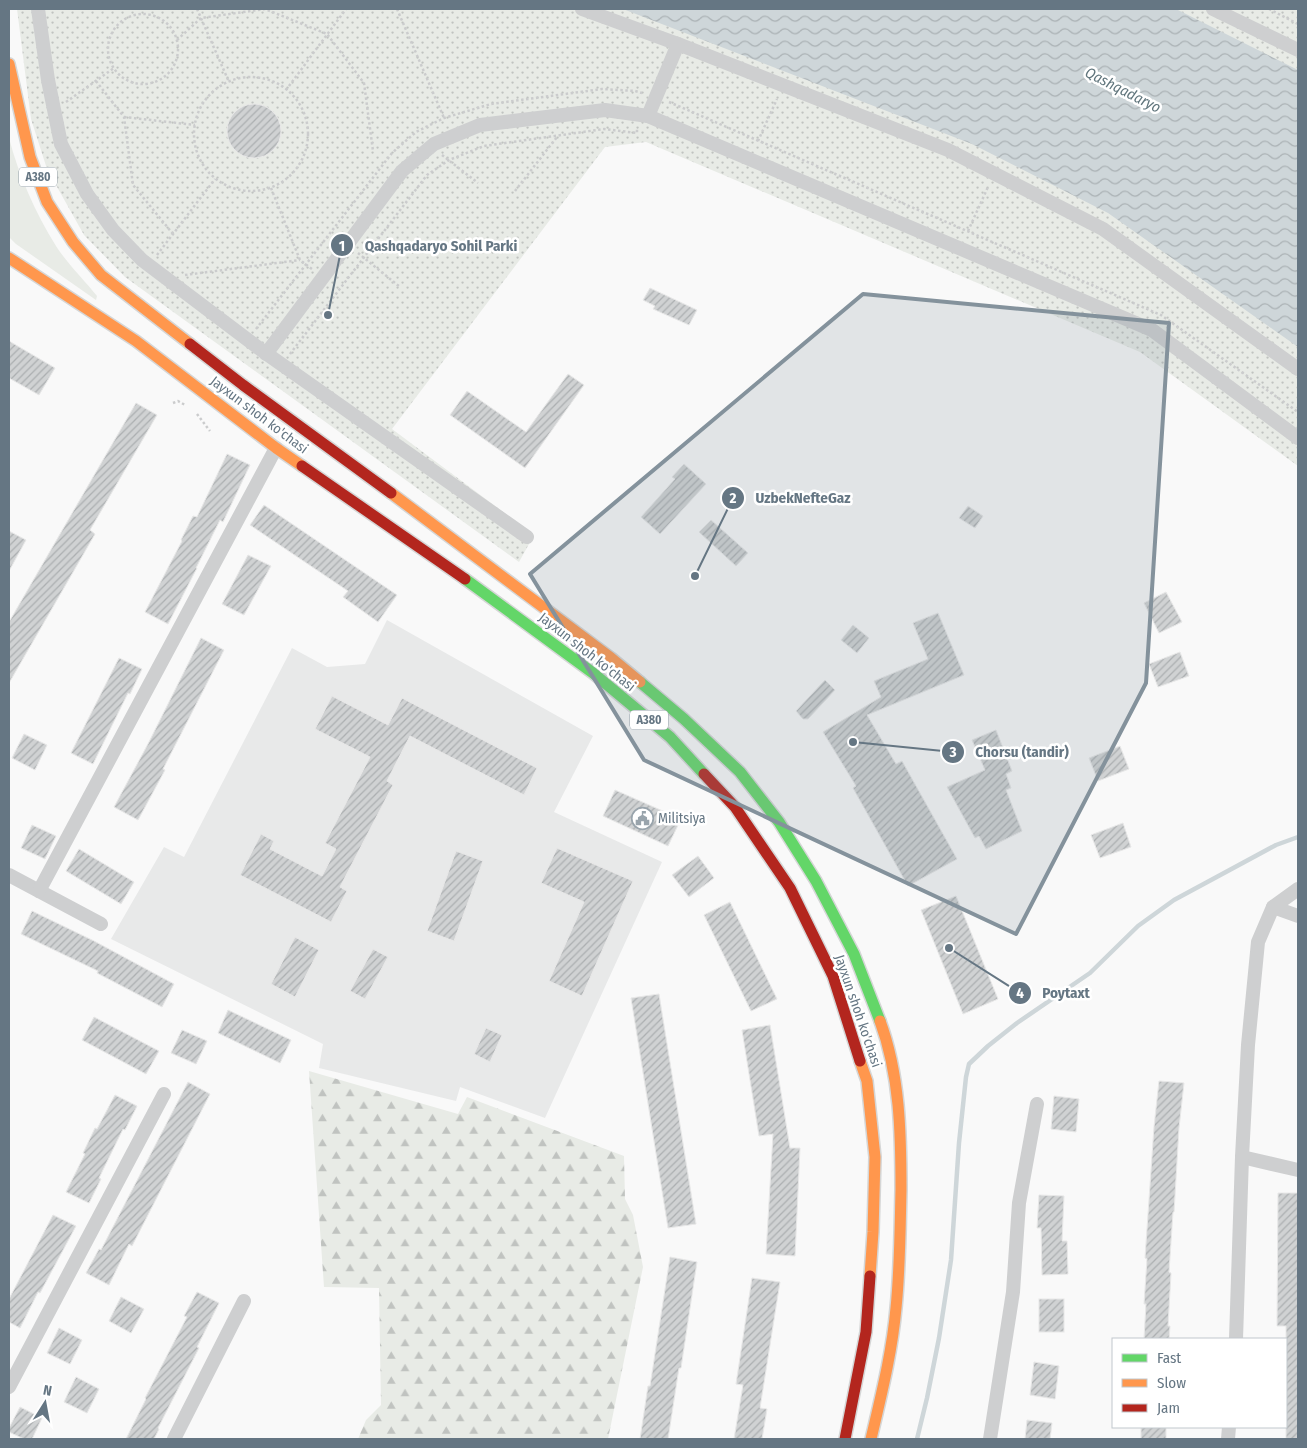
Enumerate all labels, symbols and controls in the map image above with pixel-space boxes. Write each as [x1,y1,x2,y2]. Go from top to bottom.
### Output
water label: Qashqadaryo [1082,63,1164,117]
road number: A380 [19,168,57,186]
callout: Qashqadaryo Sohil Parki [330,230,528,260]
text: 1 [339,237,345,255]
text: Qashqadaryo Sohil Parki [365,237,517,255]
street label: Jayxun shoh ko'chasi [207,373,311,457]
callout: UzbekNefteGaz [720,483,860,513]
text: 2 [729,489,737,507]
text: UzbekNefteGaz [755,489,851,507]
street label: Jayxun shoh ko'chasi [535,609,639,695]
road number: A380 [630,710,668,730]
callout: Chorsu (tandir) [940,737,1079,767]
text: 3 [948,743,957,761]
text: Chorsu (tandir) [975,743,1069,761]
public building icon: Militsiya [630,806,654,830]
place label: Militsiya [658,810,706,827]
street label: Jayxun shoh ko'chasi [831,952,885,1070]
callout: Poytaxt [1007,978,1100,1008]
text: 4 [1016,984,1024,1002]
text: Poytaxt [1042,984,1091,1002]
legend [1112,1338,1287,1428]
text: Fast [1157,1349,1181,1367]
text: Slow [1157,1374,1186,1392]
north arrow [20,1378,70,1428]
text: N [42,1382,53,1400]
text: Jam [1157,1399,1180,1417]

